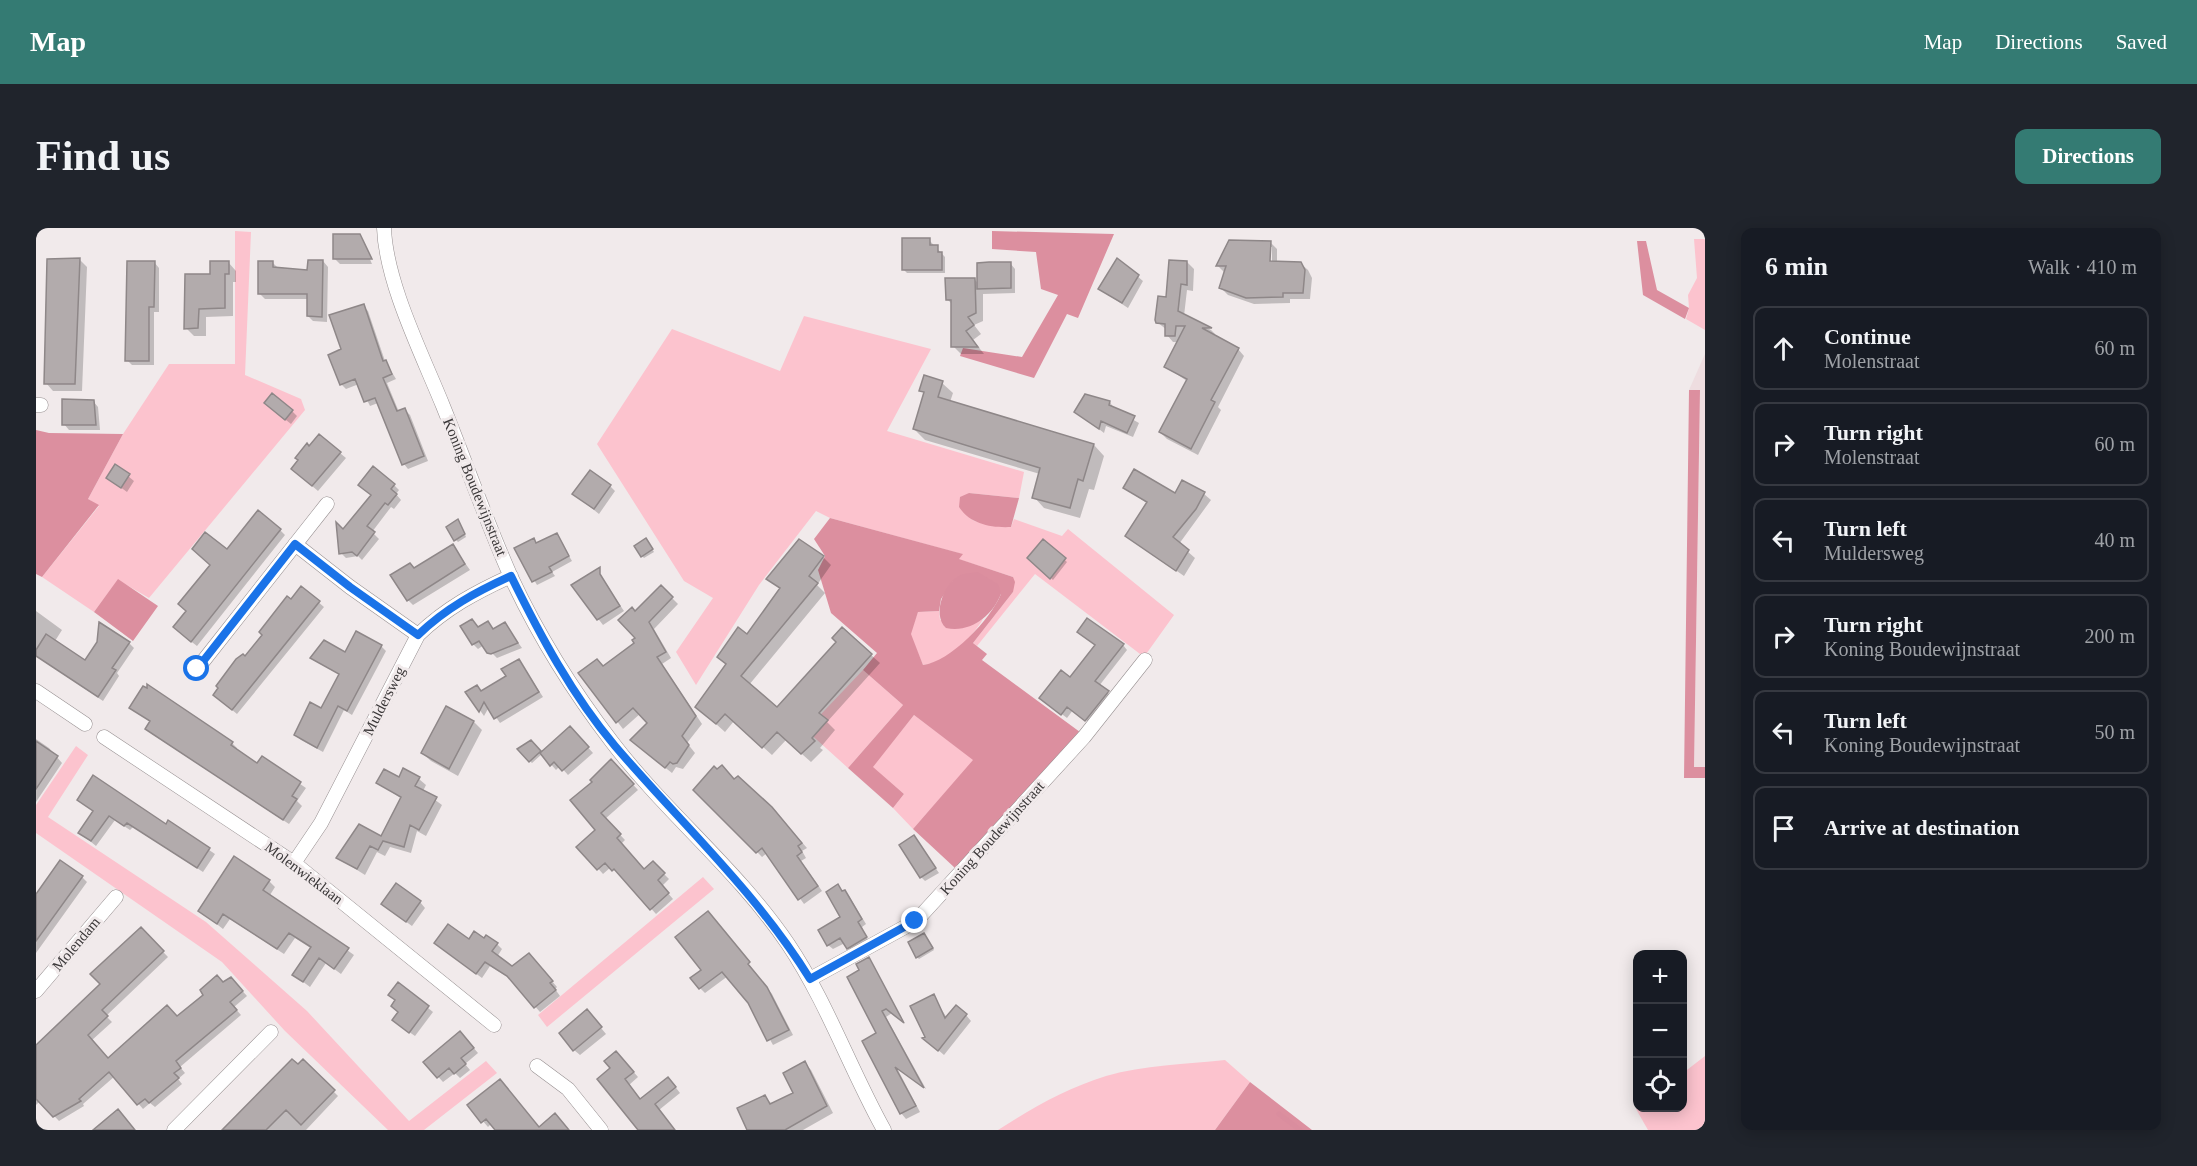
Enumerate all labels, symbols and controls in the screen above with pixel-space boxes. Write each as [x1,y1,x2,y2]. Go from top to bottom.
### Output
text: Map [30,26,86,57]
text: Map [1924,30,1962,54]
text: Directions [1995,30,2083,54]
text: Saved [2116,30,2167,54]
button: Directions [2015,129,2161,184]
text: Find us [36,133,170,179]
text: 6 min [1765,252,1828,281]
text: Walk · 410 m [2028,256,2137,278]
text: Continue [1824,324,1911,349]
icon: ahead [1767,332,1800,365]
text: 60 m [2094,337,2135,359]
text: Molenstraat [1824,350,1920,372]
street label: Koning Boudewijnstraat [440,416,510,559]
text: Turn right [1824,420,1923,445]
icon: right [1767,428,1800,461]
text: 60 m [2094,433,2135,455]
text: Molenstraat [1824,446,1920,468]
text: Turn left [1824,516,1907,541]
icon: left [1767,524,1800,557]
text: 40 m [2094,529,2135,551]
text: Muldersweg [1824,542,1924,564]
text: Turn right [1824,612,1923,637]
icon: right [1767,620,1800,653]
text: 200 m [2084,625,2135,647]
text: Koning Boudewijnstraat [1824,638,2020,660]
route start [183,655,209,681]
street label: Muldersweg [360,664,408,738]
text: Turn left [1824,708,1907,733]
icon: left [1767,716,1800,749]
text: 50 m [2094,721,2135,743]
text: Koning Boudewijnstraat [1824,734,2020,756]
street label: Koning Boudewijnstraat [937,777,1048,898]
icon: arrive [1767,812,1800,845]
text: Arrive at destination [1824,815,2020,840]
street label: Molenwieklaan [262,839,346,908]
route end [901,907,927,933]
street label: Molendam [49,914,103,974]
map controls [1633,950,1687,1112]
button: + [1633,950,1687,1004]
button: − [1633,1004,1687,1058]
button: locate [1633,1058,1687,1112]

